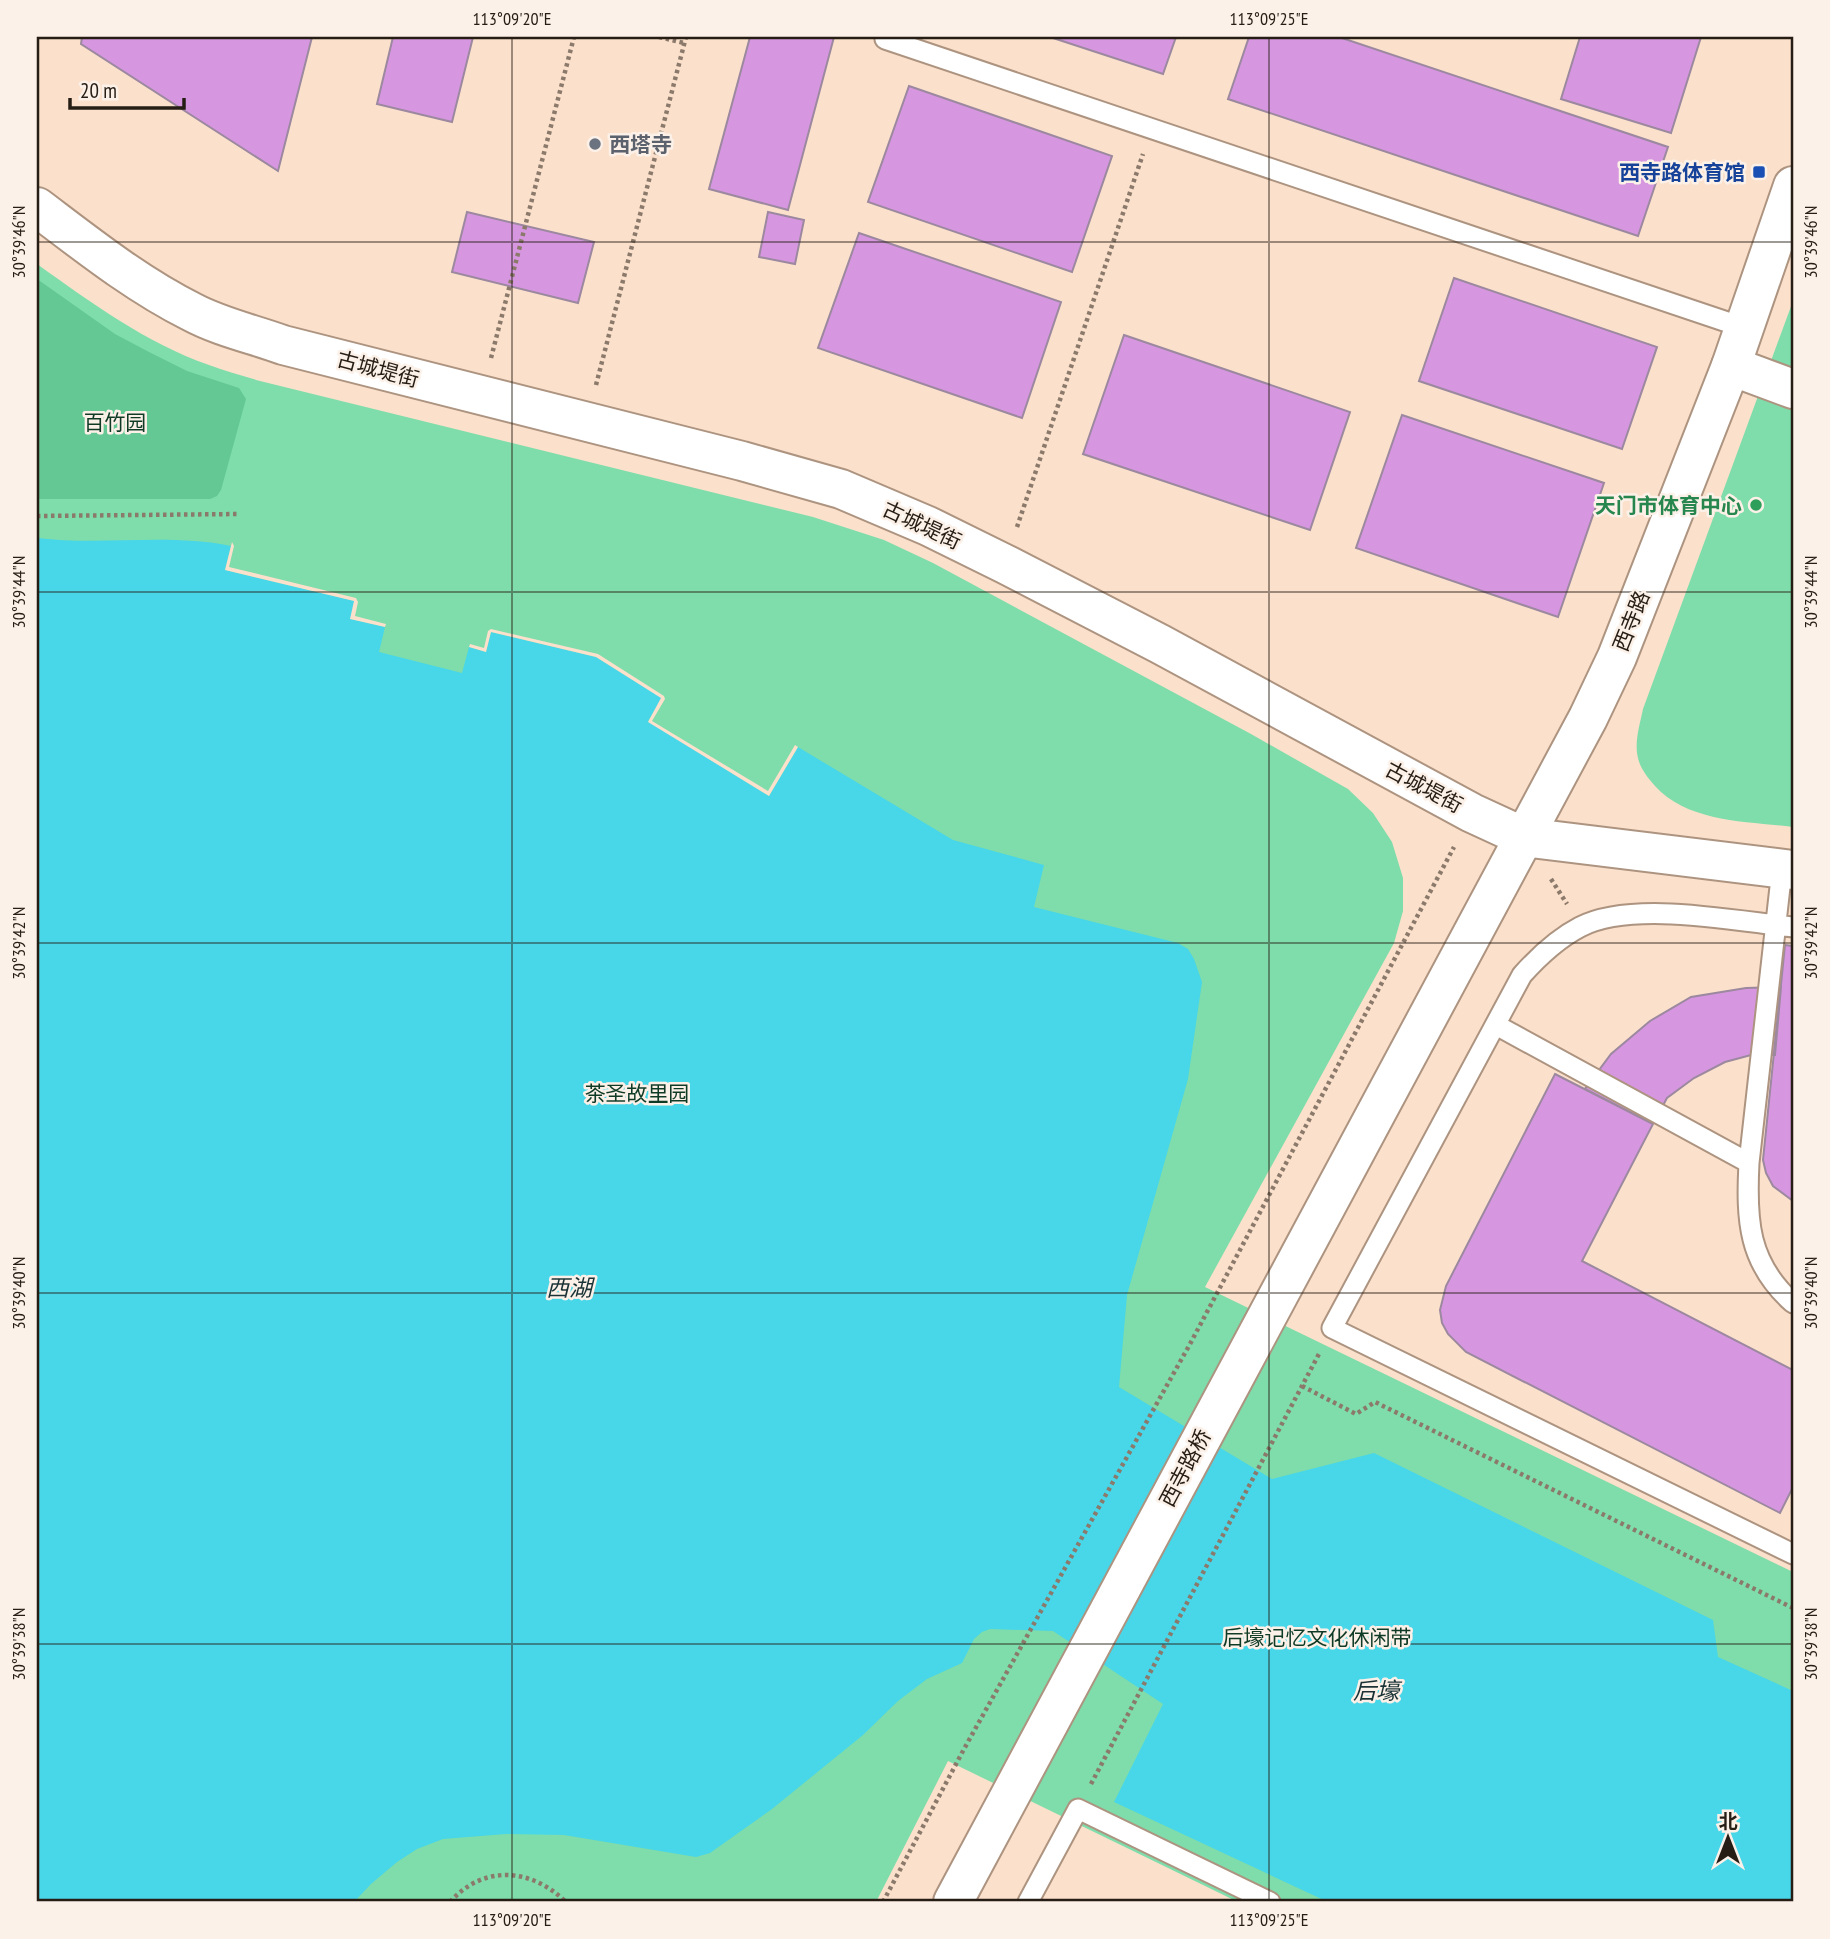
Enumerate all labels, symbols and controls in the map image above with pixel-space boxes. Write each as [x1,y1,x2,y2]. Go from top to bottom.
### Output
text: 113°09'20"E [473,7,551,30]
text: 113°09'25"E [1230,7,1308,30]
scale bar [70,66,184,110]
text: 20 m [80,77,117,104]
place label: 西塔寺 [609,131,672,158]
marker: 西塔寺 [587,136,603,152]
place label: 西寺路体育馆 [1619,159,1745,186]
marker: 西寺路体育馆 [1751,164,1767,180]
text: 30°39'46"N [7,206,30,278]
text: 30°39'46"N [1799,206,1822,278]
street label: 古城堤街 [334,345,422,393]
park label: 百竹园 [84,409,147,436]
place label: 天门市体育中心 [1595,492,1742,519]
street label: 古城堤街 [878,495,966,555]
marker: 天门市体育中心 [1748,497,1764,513]
text: 30°39'44"N [7,556,30,628]
text: 30°39'44"N [1799,556,1822,628]
street label: 西寺路 [1607,587,1655,655]
street label: 古城堤街 [1381,755,1467,819]
text: 30°39'42"N [7,907,30,979]
text: 30°39'42"N [1799,907,1822,979]
park label: 茶圣故里园 [585,1080,690,1107]
text: 30°39'40"N [7,1257,30,1329]
text: 30°39'40"N [1799,1257,1822,1329]
water label: 西湖 [546,1273,595,1302]
street label: 西寺路桥 [1153,1425,1217,1511]
text: 30°39'38"N [7,1608,30,1680]
text: 30°39'38"N [1799,1608,1822,1680]
park label: 后壕记忆文化休闲带 [1223,1624,1412,1651]
water label: 后壕 [1353,1676,1403,1705]
north arrow [1694,1802,1764,1872]
text: 北 [1718,1809,1738,1833]
text: 113°09'20"E [473,1908,551,1931]
text: 113°09'25"E [1230,1908,1308,1931]

